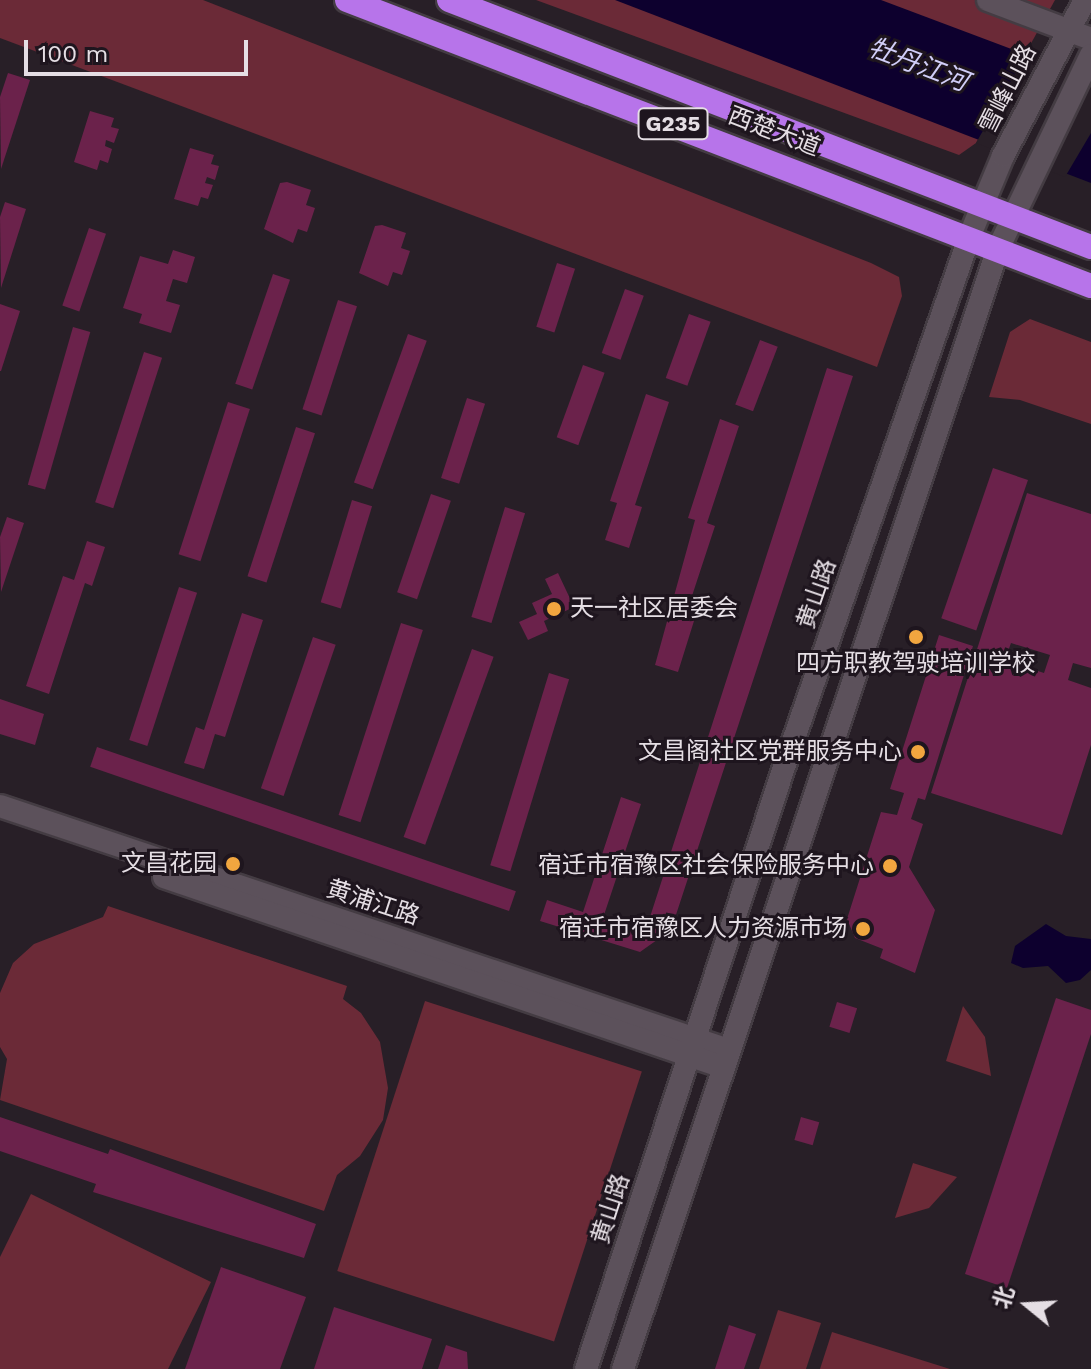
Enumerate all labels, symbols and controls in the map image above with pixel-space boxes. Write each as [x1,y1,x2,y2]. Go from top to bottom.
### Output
scale bar [28,24,252,74]
water label: 牡丹江河 [864,32,972,98]
text: 100 m [38,40,108,68]
street label: 雪峰山路 [973,40,1043,138]
street label: 西楚大道 [724,101,824,163]
road number: G235 [637,106,709,142]
street label: 黄山路 [792,555,842,633]
place label: 天一社区居委会 [570,595,738,623]
marker: 天一社区居委会 [545,600,563,618]
marker: 四方职教驾驶培训学校 [907,628,925,646]
place label: 四方职教驾驶培训学校 [796,650,1036,678]
place label: 文昌阁社区党群服务中心 [638,738,902,766]
marker: 文昌阁社区党群服务中心 [909,743,927,761]
place label: 文昌花园 [121,850,217,878]
place label: 宿迁市宿豫区社会保险服务中心 [538,852,874,880]
marker: 文昌花园 [224,855,242,873]
marker: 宿迁市宿豫区社会保险服务中心 [881,857,899,875]
street label: 黄浦江路 [323,874,423,932]
place label: 宿迁市宿豫区人力资源市场 [559,915,847,943]
marker: 宿迁市宿豫区人力资源市场 [854,920,872,938]
street label: 黄山路 [586,1170,636,1248]
north arrow [987,1265,1067,1345]
text: 北 [988,1283,1019,1312]

